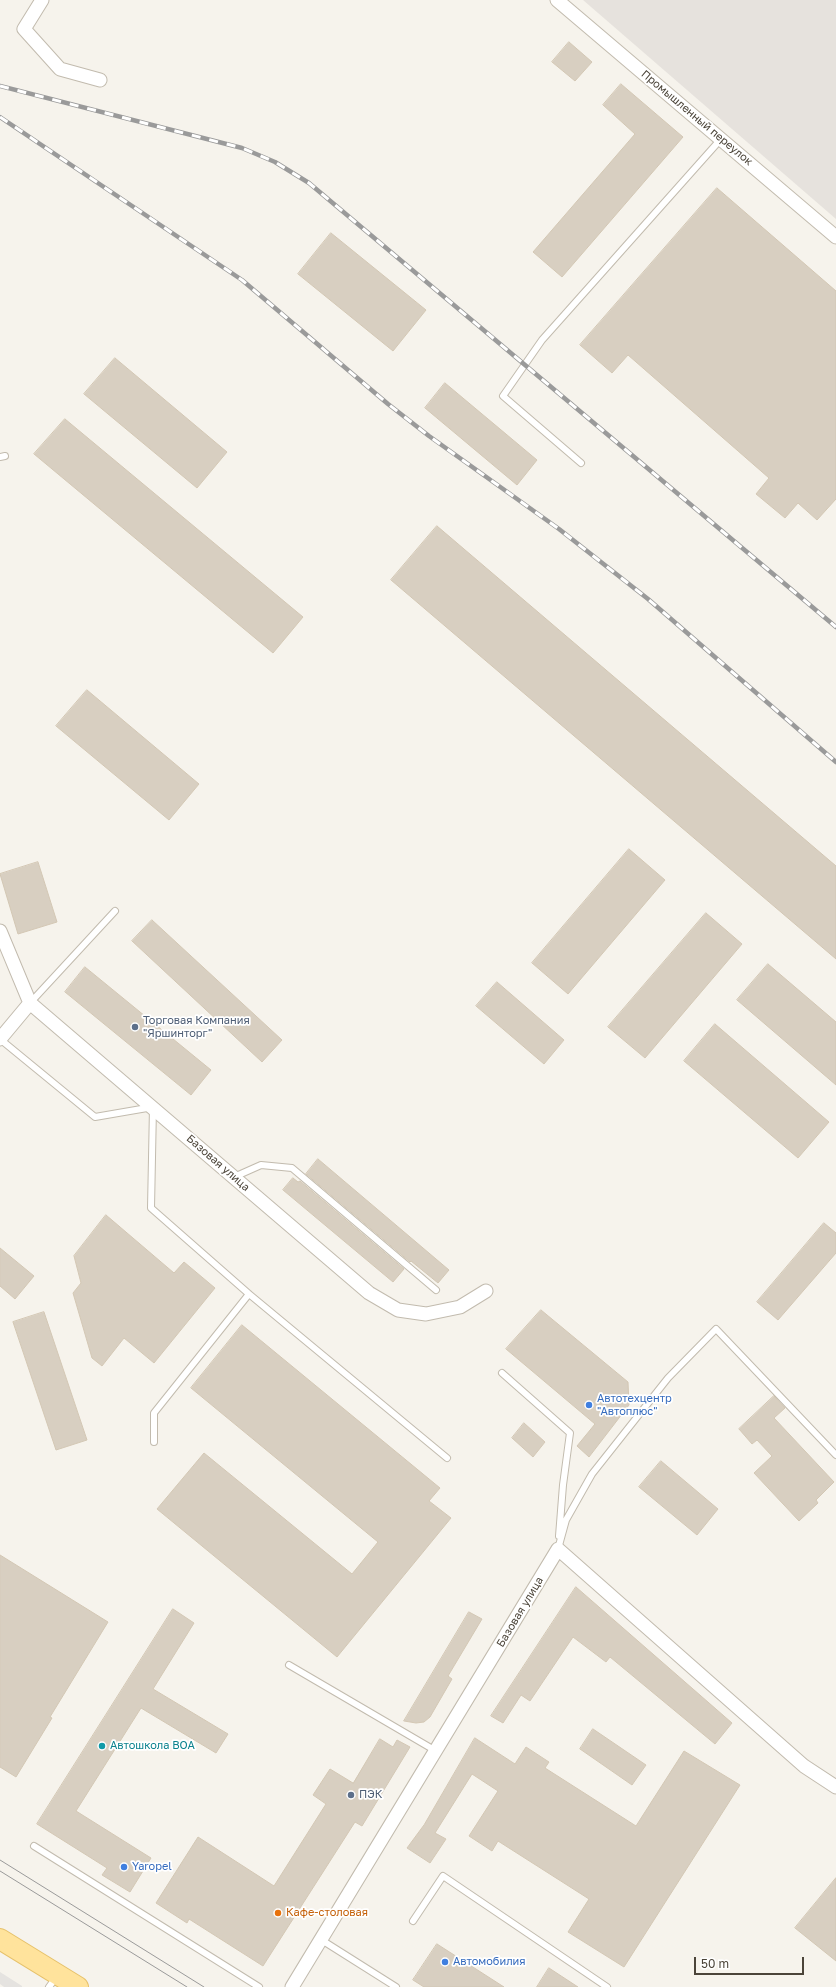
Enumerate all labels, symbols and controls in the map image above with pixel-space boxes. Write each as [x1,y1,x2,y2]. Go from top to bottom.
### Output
street label: Промышленный переулок [639,67,755,169]
place label: Торговая Компания "Яршинторг" [143,1014,250,1040]
marker: Торговая Компания "Яршинторг" [130,1022,140,1032]
street label: Базовая улица [184,1132,252,1194]
place label: Автотехцентр "Автоплюс" [597,1392,672,1418]
marker: Автотехцентр "Автоплюс" [584,1400,594,1410]
street label: Базовая улица [494,1574,546,1650]
place label: Автошкола ВОА [110,1739,195,1753]
marker: Автошкола ВОА [97,1741,107,1751]
place label: ПЭК [359,1788,382,1802]
marker: ПЭК [346,1790,356,1800]
place label: Yaropel [132,1860,172,1874]
marker: Yaropel [119,1862,129,1872]
place label: Кафе-столовая [286,1906,368,1920]
marker: Кафе-столовая [273,1908,283,1918]
scale bar [696,1949,806,1975]
place label: Автомобилия [453,1955,526,1969]
text: 50 m [701,1956,729,1971]
marker: Автомобилия [440,1957,450,1967]

